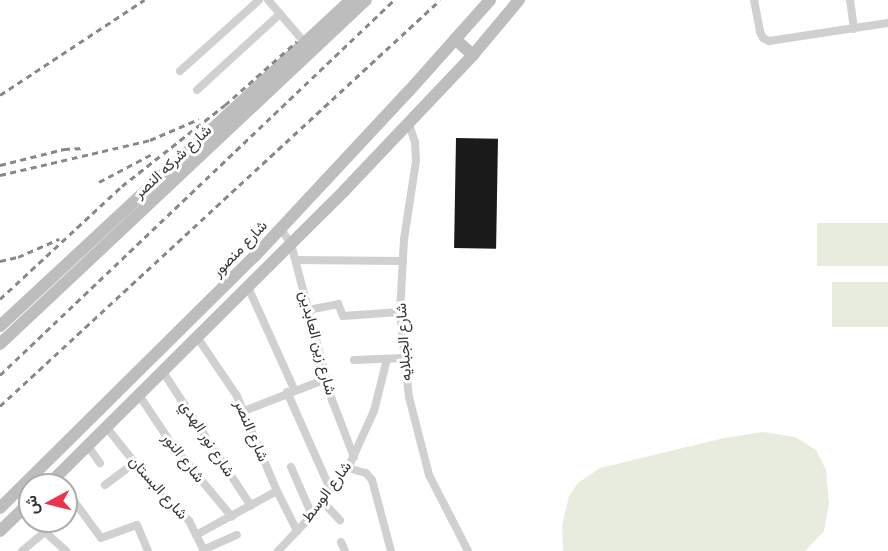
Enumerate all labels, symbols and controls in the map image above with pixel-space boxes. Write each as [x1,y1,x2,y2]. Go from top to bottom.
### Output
street label: شارع شركه النصر [131,122,215,202]
street label: شارع منصور [209,217,271,281]
street label: شارع زين العابدين [294,289,340,397]
street label: شارع الجبلايه [392,302,416,382]
street label: شارع النصر [230,397,272,465]
street label: شارع نور الهدي [176,398,238,480]
street label: شارع النور [158,429,208,487]
street label: شارع البستان [125,453,191,523]
street label: شارع الوسط [298,458,356,526]
north arrow [18,473,78,533]
text: ش [21,494,42,516]

